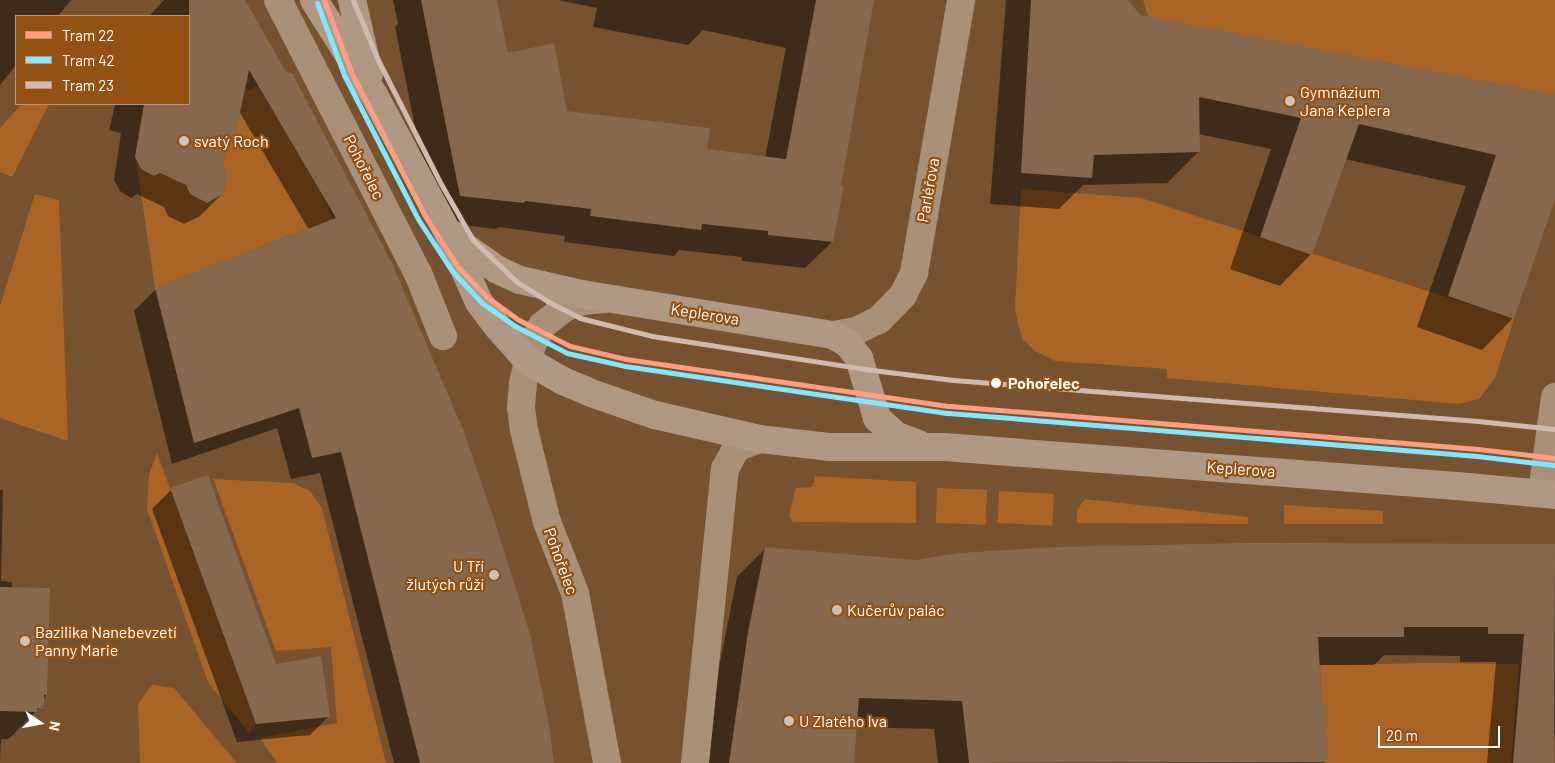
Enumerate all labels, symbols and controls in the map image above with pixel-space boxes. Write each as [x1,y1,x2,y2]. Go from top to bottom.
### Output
legend [15,15,190,105]
text: Tram 22 [62,26,114,44]
text: Tram 42 [62,51,115,69]
text: Tram 23 [62,76,114,94]
place label: Gymnázium Jana Keplera [1300,82,1390,120]
marker: Gymnázium Jana Keplera [1284,95,1296,107]
place label: svatý Roch [194,131,269,151]
street label: Pohořelec [340,131,388,203]
marker: svatý Roch [178,135,190,147]
street label: Parléřova [913,156,943,224]
street label: Keplerova [669,299,741,329]
place label: Pohořelec [1008,373,1080,393]
marker: Pohořelec [988,375,1004,391]
street label: Keplerova [1206,457,1276,481]
street label: Pohořelec [540,525,582,597]
place label: U Tří žlutých růží [407,556,484,594]
marker: U Tří žlutých růží [488,569,500,581]
place label: Kučerův palác [847,600,944,620]
marker: Kučerův palác [831,604,843,616]
place label: Bazilika Nanebevzetí Panny Marie [35,622,177,660]
marker: Bazilika Nanebevzetí Panny Marie [19,635,31,647]
north arrow [15,698,65,748]
place label: U Zlatého lva [799,711,887,731]
marker: U Zlatého lva [783,715,795,727]
scale bar [1380,716,1502,748]
text: N [46,720,64,733]
text: 20 m [1386,726,1418,744]

